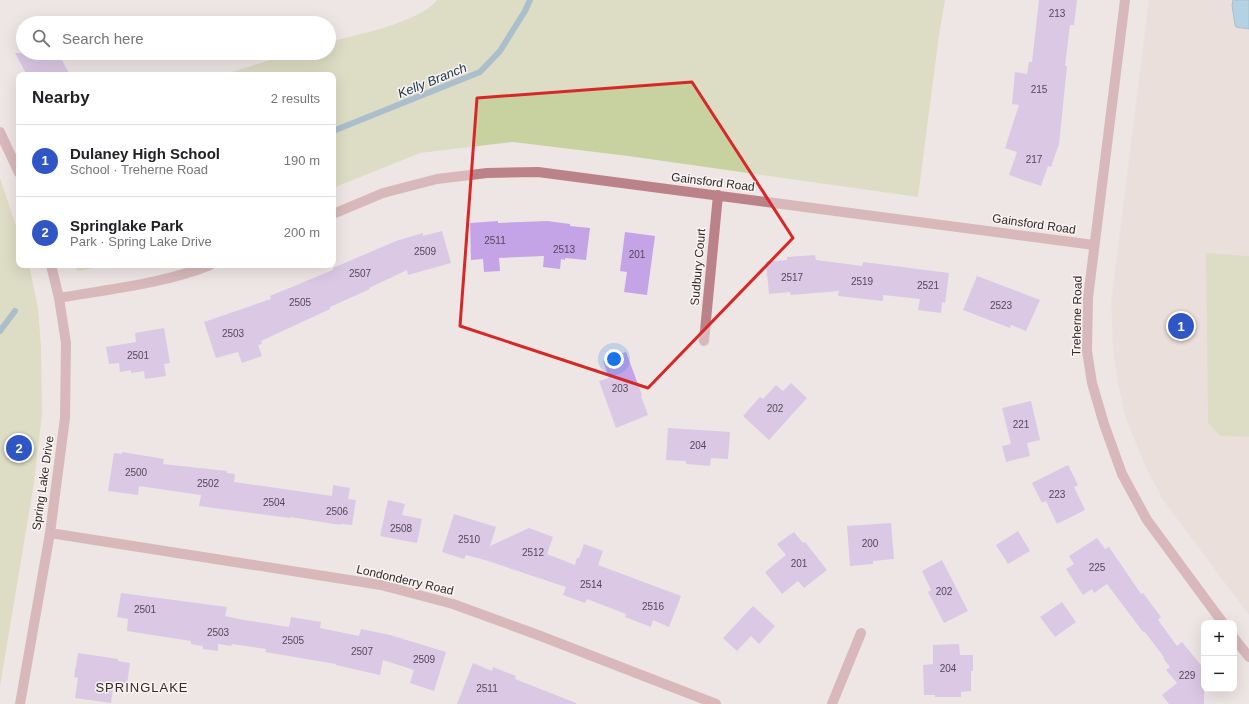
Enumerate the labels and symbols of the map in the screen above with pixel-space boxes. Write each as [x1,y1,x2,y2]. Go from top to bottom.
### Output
house number: 213 [1049,8,1066,19]
water label: Kelly Branch [396,60,469,101]
house number: 215 [1031,84,1048,95]
house number: 217 [1026,154,1043,165]
street label: Gainsford Road [670,170,756,194]
street label: Gainsford Road [991,211,1077,237]
street label: Sudbury Court [688,227,708,306]
house number: 2511 [484,235,506,246]
house number: 2513 [553,244,576,255]
house number: 2509 [414,246,437,257]
house number: 201 [629,249,646,260]
house number: 2507 [349,268,372,279]
house number: 2517 [781,272,804,283]
house number: 2519 [851,276,874,287]
street label: Treherne Road [1069,276,1085,356]
house number: 2521 [917,280,940,291]
house number: 2505 [289,297,312,308]
house number: 2523 [990,300,1013,311]
pin: 1 [1168,311,1194,341]
house number: 2503 [222,328,245,339]
your location [604,349,624,369]
house number: 2501 [127,350,150,361]
house number: 203 [612,383,629,394]
house number: 202 [767,403,784,414]
house number: 221 [1013,419,1030,430]
pin: 2 [6,433,32,463]
street label: Spring Lake Drive [29,434,57,531]
house number: 204 [690,440,707,451]
house number: 2500 [125,467,148,478]
house number: 2502 [197,478,220,489]
house number: 223 [1049,489,1066,500]
house number: 2504 [263,497,286,508]
house number: 2506 [326,506,349,517]
house number: 2508 [390,523,413,534]
house number: 2510 [458,534,481,545]
house number: 200 [862,538,879,549]
house number: 2512 [522,547,545,558]
house number: 201 [791,558,808,569]
street label: Londonderry Road [355,562,455,598]
house number: 225 [1089,562,1106,573]
house number: 2514 [580,579,603,590]
house number: 202 [936,586,953,597]
house number: 2516 [642,601,665,612]
house number: 2501 [134,604,157,615]
house number: 2503 [207,627,230,638]
house number: 2505 [282,635,305,646]
house number: 2507 [351,646,374,657]
house number: 2509 [413,654,436,665]
house number: 204 [940,663,957,674]
house number: 229 [1179,670,1196,681]
district label: SPRINGLAKE [95,680,189,695]
house number: 2511 [476,683,498,694]

